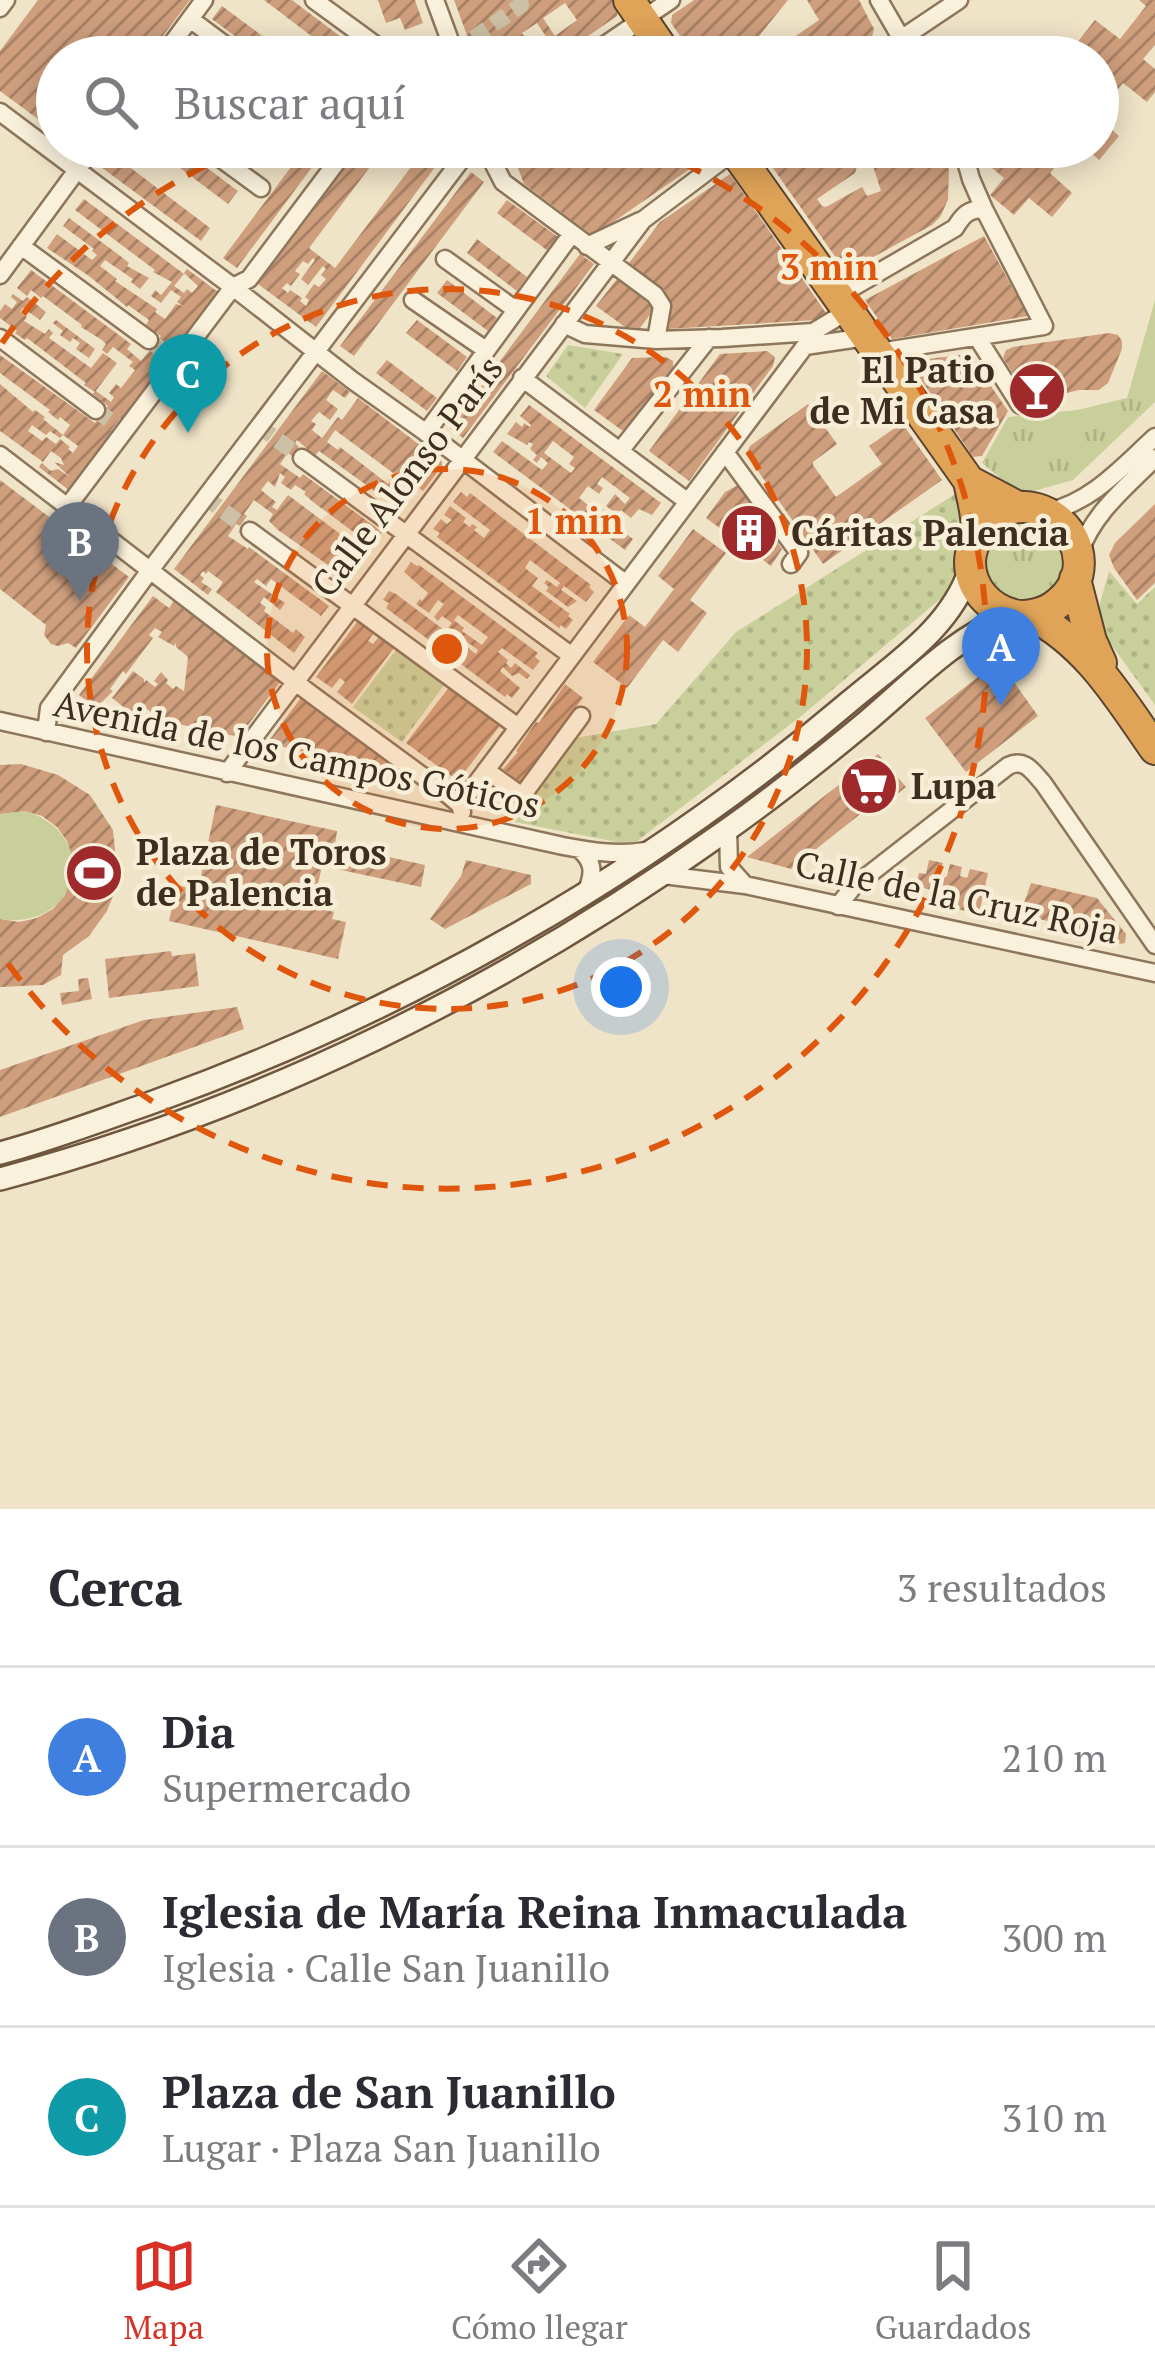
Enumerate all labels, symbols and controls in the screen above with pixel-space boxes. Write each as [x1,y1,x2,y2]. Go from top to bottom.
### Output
search box [36,36,1119,168]
icon: search [78,69,144,135]
text: Buscar aquí [174,72,406,132]
text: 3 min [780,243,878,290]
pin: C [149,334,227,433]
street label: Calle Alonso París [301,346,513,606]
place label: El Patio de Mi Casa [809,346,995,434]
bar icon: El Patio de Mi Casa [1006,360,1068,422]
text: 2 min [653,370,751,417]
text: 1 min [525,497,623,544]
pin: B [41,502,119,601]
building icon: Cáritas Palencia [718,502,780,564]
place label: Cáritas Palencia [791,509,1069,556]
pin: A [962,607,1040,706]
centre of rings [426,628,468,670]
street label: Avenida de los Campos Góticos [50,679,545,828]
supermarket icon: Lupa [838,755,900,817]
place label: Lupa [911,762,996,809]
place label: Plaza de Toros de Palencia [136,828,387,916]
street label: Calle de la Cruz Roja [791,839,1123,954]
sports icon: Plaza de Toros de Palencia [63,842,125,904]
your location [591,957,651,1017]
text: Cerca [48,1553,183,1621]
text: 3 resultados [897,1561,1107,1613]
text: Dia [162,1701,235,1761]
text: A [73,1731,101,1783]
text: 210 m [1002,1731,1107,1783]
text: Supermercado [162,1761,411,1813]
text: Iglesia de María Reina Inmaculada [162,1881,907,1941]
text: B [74,1911,100,1963]
text: 300 m [1002,1911,1107,1963]
text: Iglesia · Calle San Juanillo [162,1941,610,1993]
text: Plaza de San Juanillo [162,2061,616,2121]
text: C [74,2091,100,2143]
text: 310 m [1002,2091,1107,2143]
text: Lugar · Plaza San Juanillo [162,2121,601,2173]
tab: Mapa [123,2233,204,2348]
tab: Cómo llegar [451,2233,628,2348]
tab: Guardados [875,2233,1032,2348]

